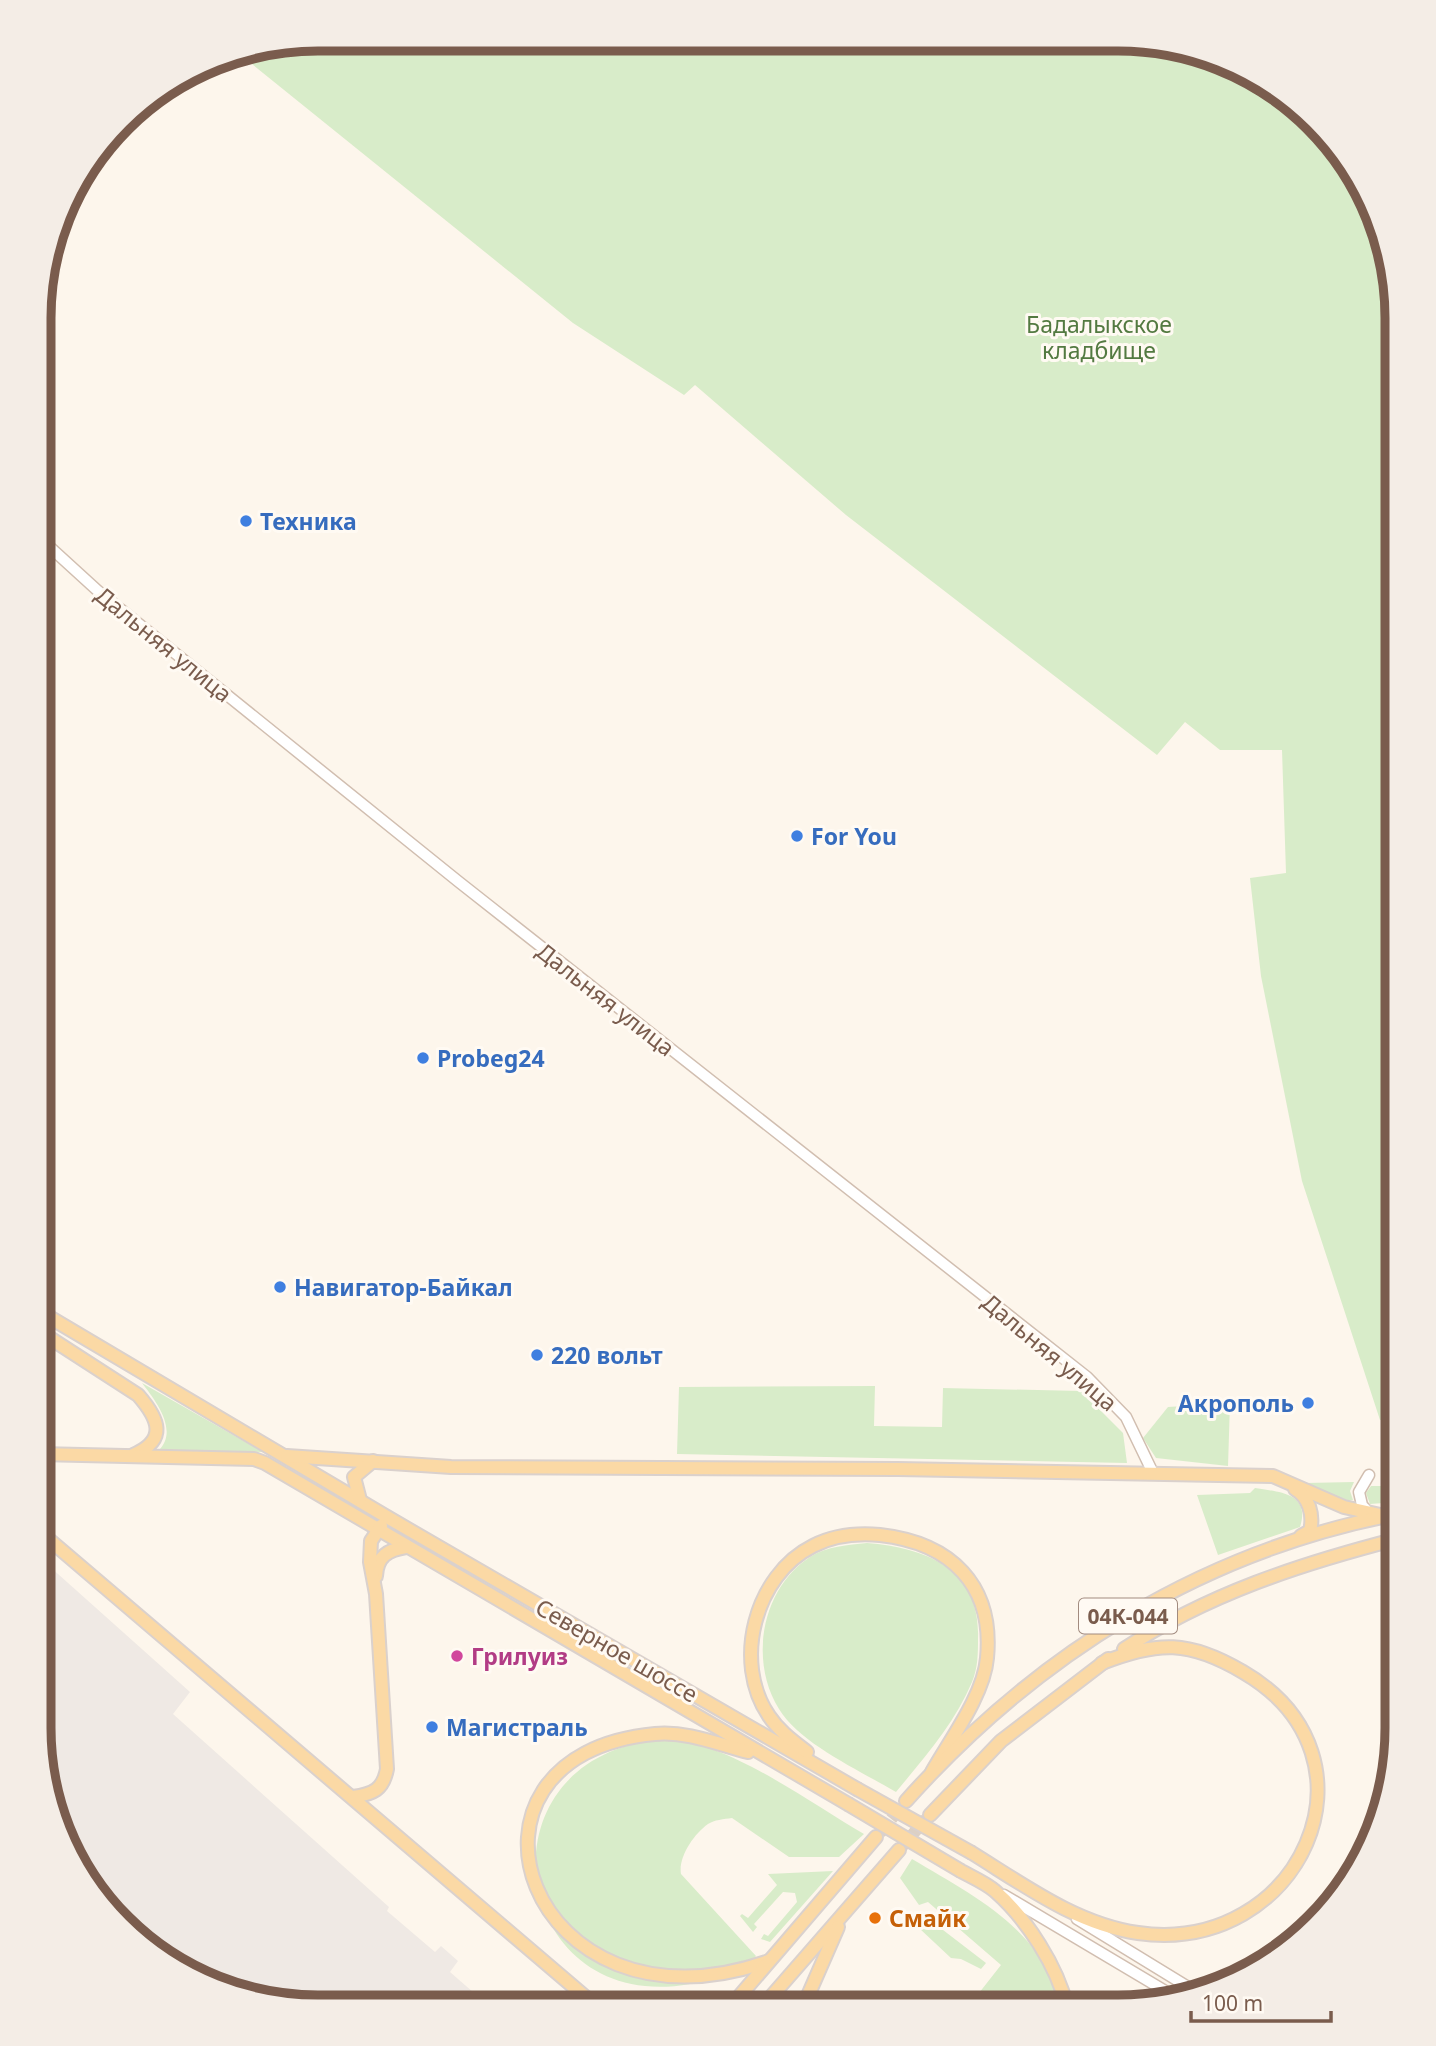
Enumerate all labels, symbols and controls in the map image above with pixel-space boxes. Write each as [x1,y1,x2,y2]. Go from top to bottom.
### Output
park label: Бадалыкское кладбище [1026,308,1172,366]
place label: Техника [260,505,357,537]
marker: Техника [238,513,254,529]
street label: Дальняя улица [89,579,239,709]
place label: For You [811,820,897,852]
marker: For You [789,828,805,844]
street label: Дальняя улица [530,935,682,1063]
place label: Probeg24 [437,1042,545,1074]
marker: Probeg24 [415,1050,431,1066]
place label: Навигатор-Байкал [294,1271,513,1303]
marker: Навигатор-Байкал [272,1279,288,1295]
street label: Дальняя улица [976,1286,1124,1418]
place label: 220 вольт [551,1339,663,1371]
marker: 220 вольт [529,1347,545,1363]
place label: Акрополь [1178,1387,1294,1419]
marker: Акрополь [1300,1395,1316,1411]
street label: Северное шоссе [530,1590,704,1710]
road number: 04К-044 [1079,1598,1177,1634]
place label: Грилуиз [471,1640,568,1672]
marker: Грилуиз [449,1648,465,1664]
place label: Магистраль [446,1711,588,1743]
marker: Магистраль [424,1719,440,1735]
place label: Смайк [889,1902,967,1934]
marker: Смайк [867,1910,883,1926]
scale bar [1191,1980,1331,2024]
text: 100 m [1202,1989,1263,2017]

